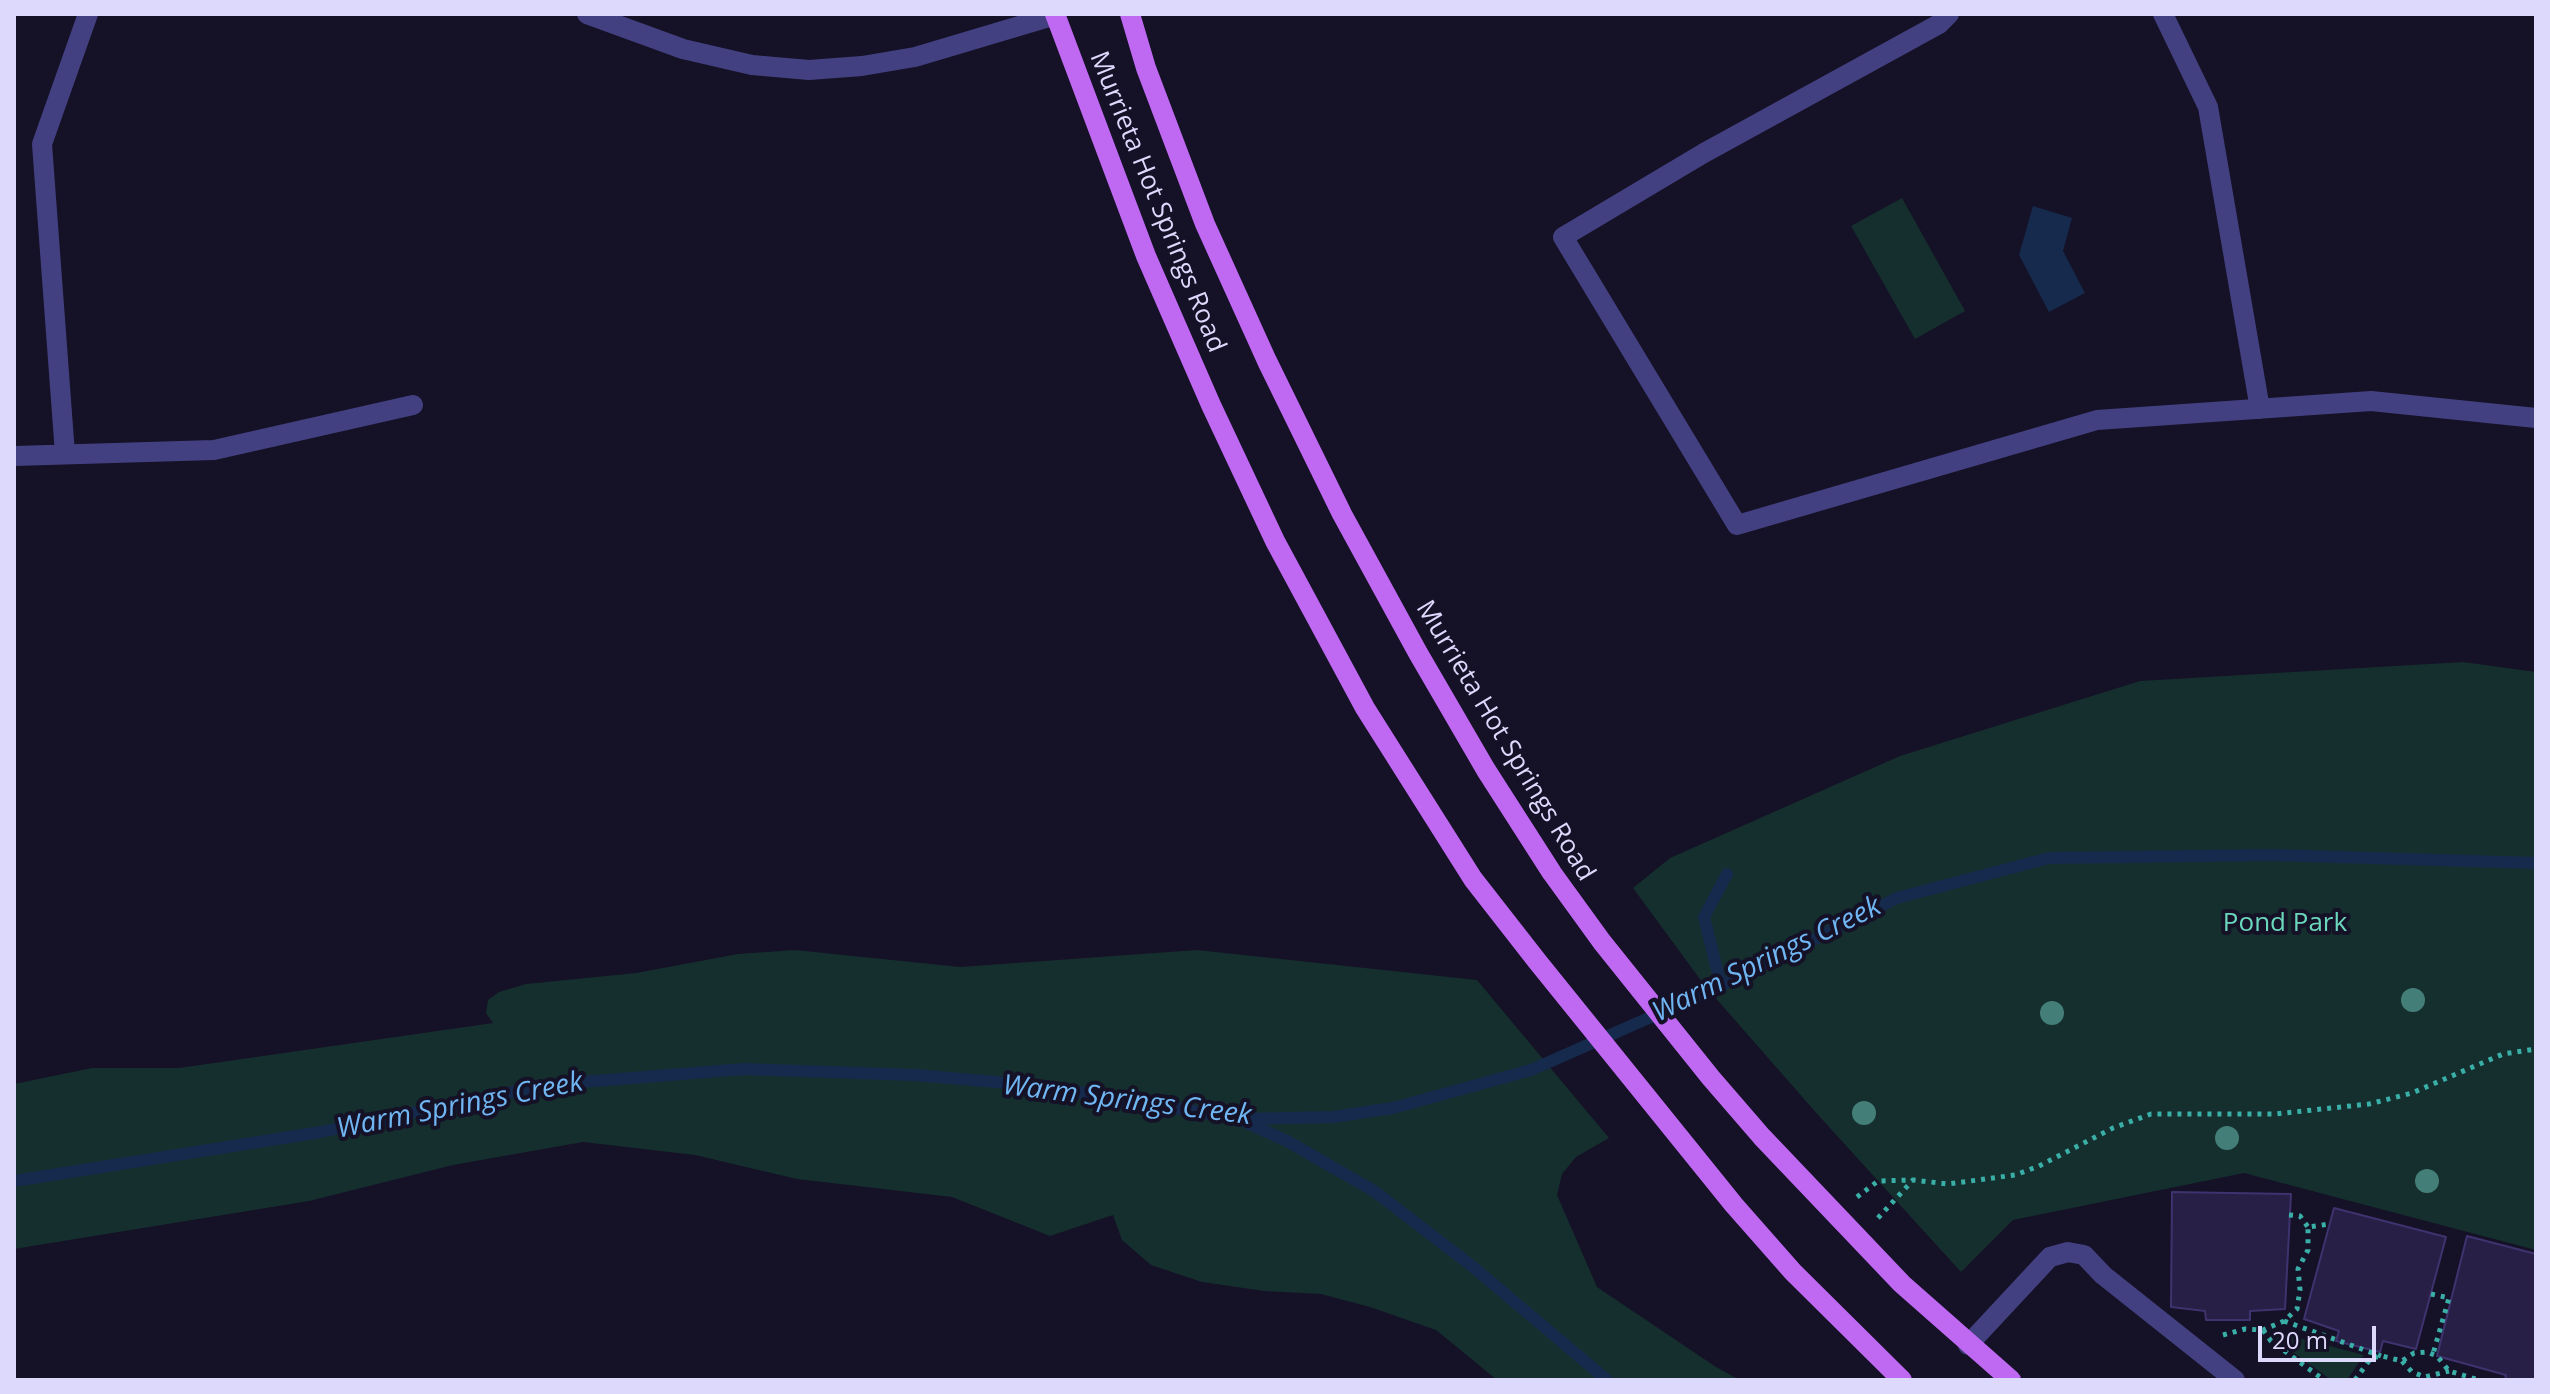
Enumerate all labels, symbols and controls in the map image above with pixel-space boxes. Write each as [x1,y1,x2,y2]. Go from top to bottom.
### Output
street label: Murrieta Hot Springs Road [1082,47,1232,357]
street label: Murrieta Hot Springs Road [1409,595,1601,887]
water label: Warm Springs Creek [1647,890,1887,1030]
park label: Pond Park [2223,908,2347,940]
water label: Warm Springs Creek [334,1066,586,1146]
water label: Warm Springs Creek [1001,1069,1253,1133]
scale bar [2262,1310,2380,1360]
text: 20 m [2272,1323,2328,1356]

